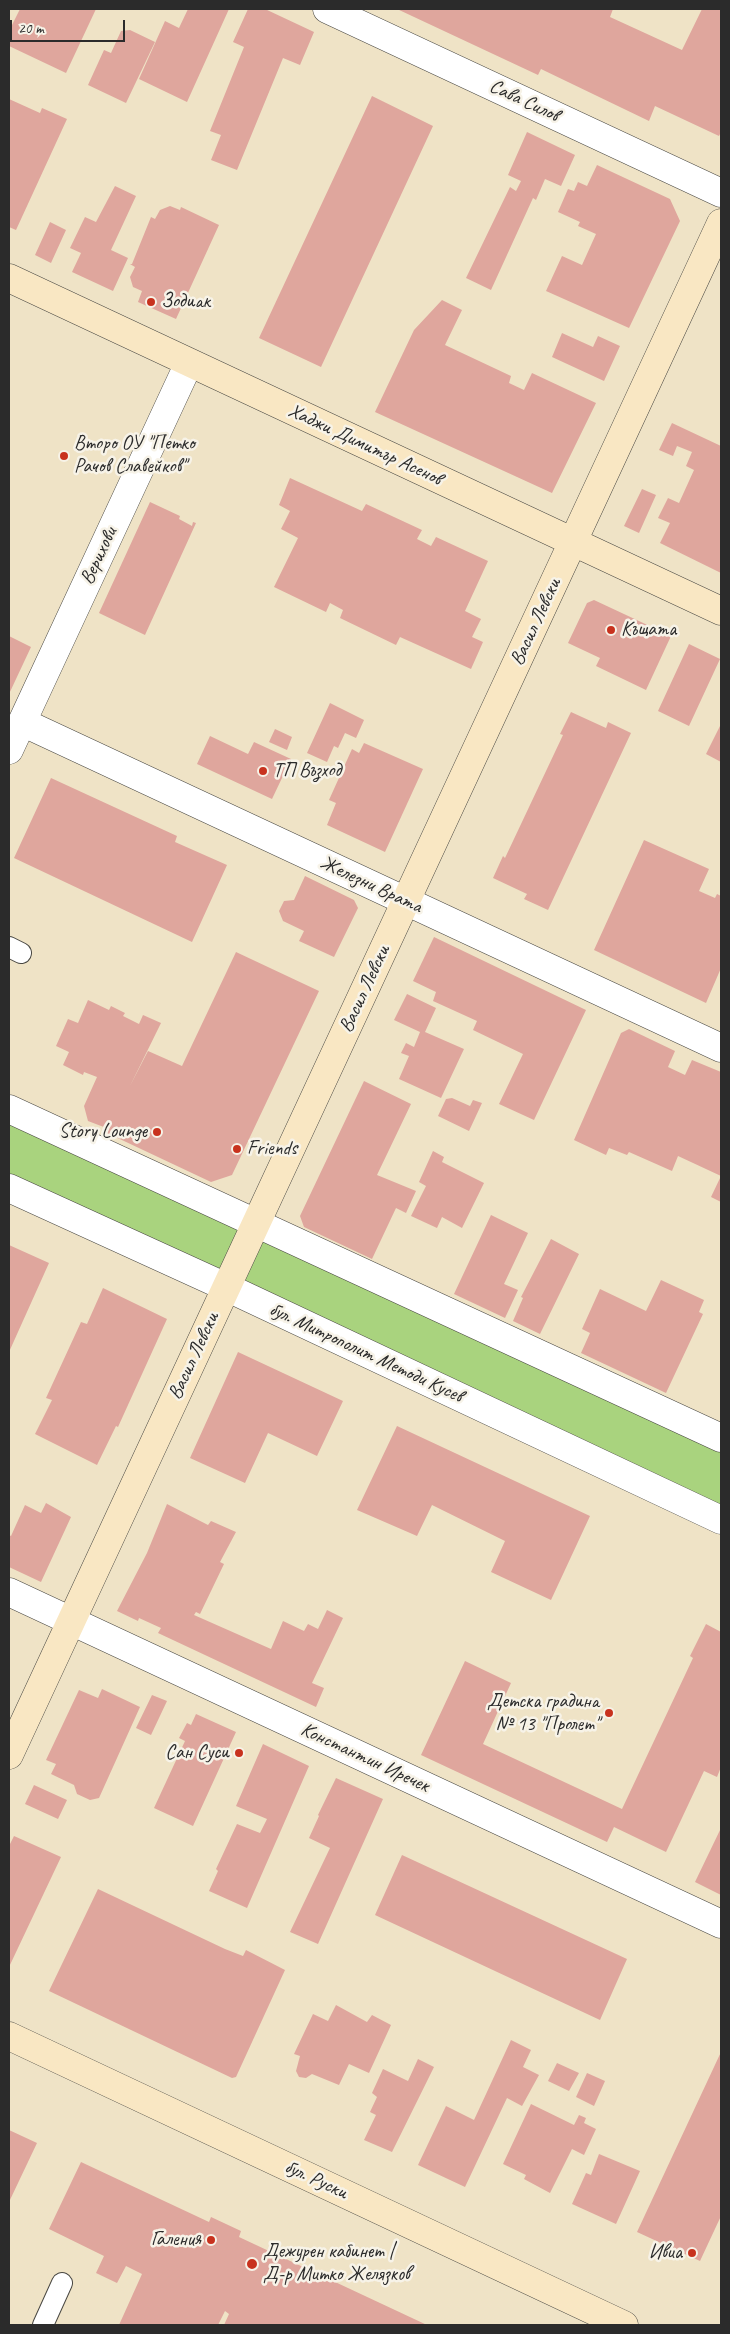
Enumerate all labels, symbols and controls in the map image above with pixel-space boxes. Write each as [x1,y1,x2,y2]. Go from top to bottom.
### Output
scale bar [12,10,128,42]
text: 20 m [18,19,44,38]
street label: Сава Силов [485,74,563,128]
place label: Зодиак [161,290,210,314]
marker: Зодиак [145,296,157,308]
street label: Хаджи Димитър Асенов [284,399,446,491]
place label: Второ ОУ "Петко Рачов Славейков" [74,432,195,479]
marker: Второ ОУ "Петко Рачов Славейков" [58,450,70,462]
street label: Верихови [75,524,123,588]
street label: Васил Левски [505,575,567,669]
place label: Къщата [621,618,676,642]
marker: Къщата [605,624,617,636]
place label: ТП Възход [273,759,341,783]
marker: ТП Възход [257,765,269,777]
street label: Железни Врата [316,851,426,919]
street label: Васил Левски [334,942,396,1036]
place label: Story Lounge [59,1120,147,1144]
marker: Story Lounge [151,1126,163,1138]
place label: Friends [247,1137,297,1161]
marker: Friends [231,1143,243,1155]
street label: бул. Митрополит Методи Кусев [266,1298,466,1408]
street label: Васил Левски [163,1309,225,1403]
place label: Детска градина № 13 "Пролет" [487,1690,599,1737]
marker: Детска градина № 13 "Пролет" [603,1707,615,1719]
street label: Константин Иречек [297,1718,433,1798]
place label: Сан Суси [165,1741,229,1765]
marker: Сан Суси [233,1747,245,1759]
street label: бул. Руски [281,2155,351,2205]
place label: Галения [151,2228,201,2252]
marker: Галения [205,2234,217,2246]
place label: Дежурен кабинет | Д-р Митко Желязков [263,2240,410,2287]
place label: Ивиа [649,2241,682,2265]
marker: Ивиа [686,2247,698,2259]
marker: Дежурен кабинет | Д-р Митко Желязков [245,2257,259,2271]

